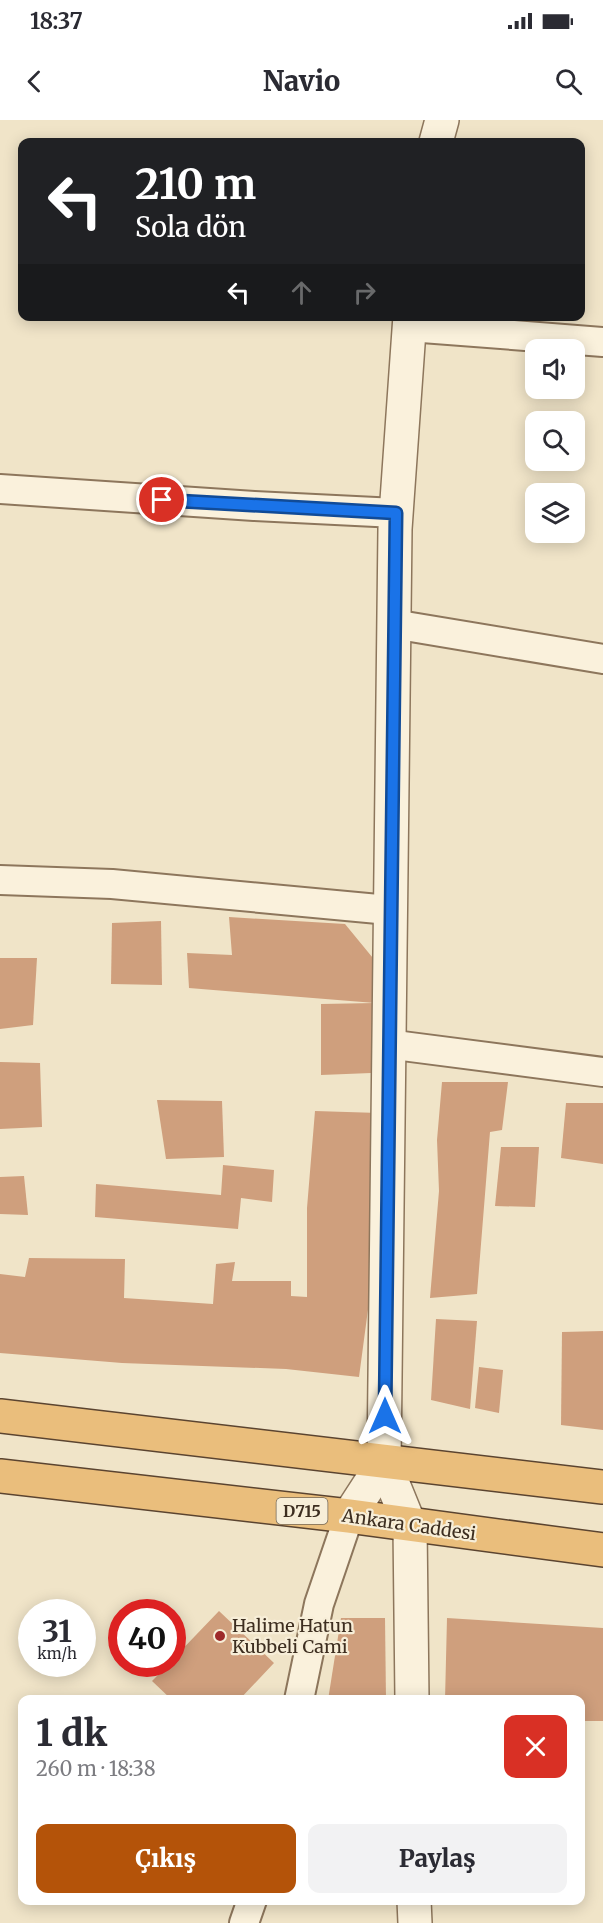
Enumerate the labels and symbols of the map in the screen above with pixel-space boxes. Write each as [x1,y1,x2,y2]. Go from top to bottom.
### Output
pin [136,474,187,525]
position arrow [353,1384,417,1448]
road number: D715 [276,1498,328,1524]
street label: Ankara Caddesi [340,1504,478,1545]
speed limit sign: 40 [108,1599,186,1677]
place label: Halime Hatun Kubbeli Cami [232,1614,353,1658]
marker: Halime Hatun Kubbeli Cami [213,1629,227,1643]

